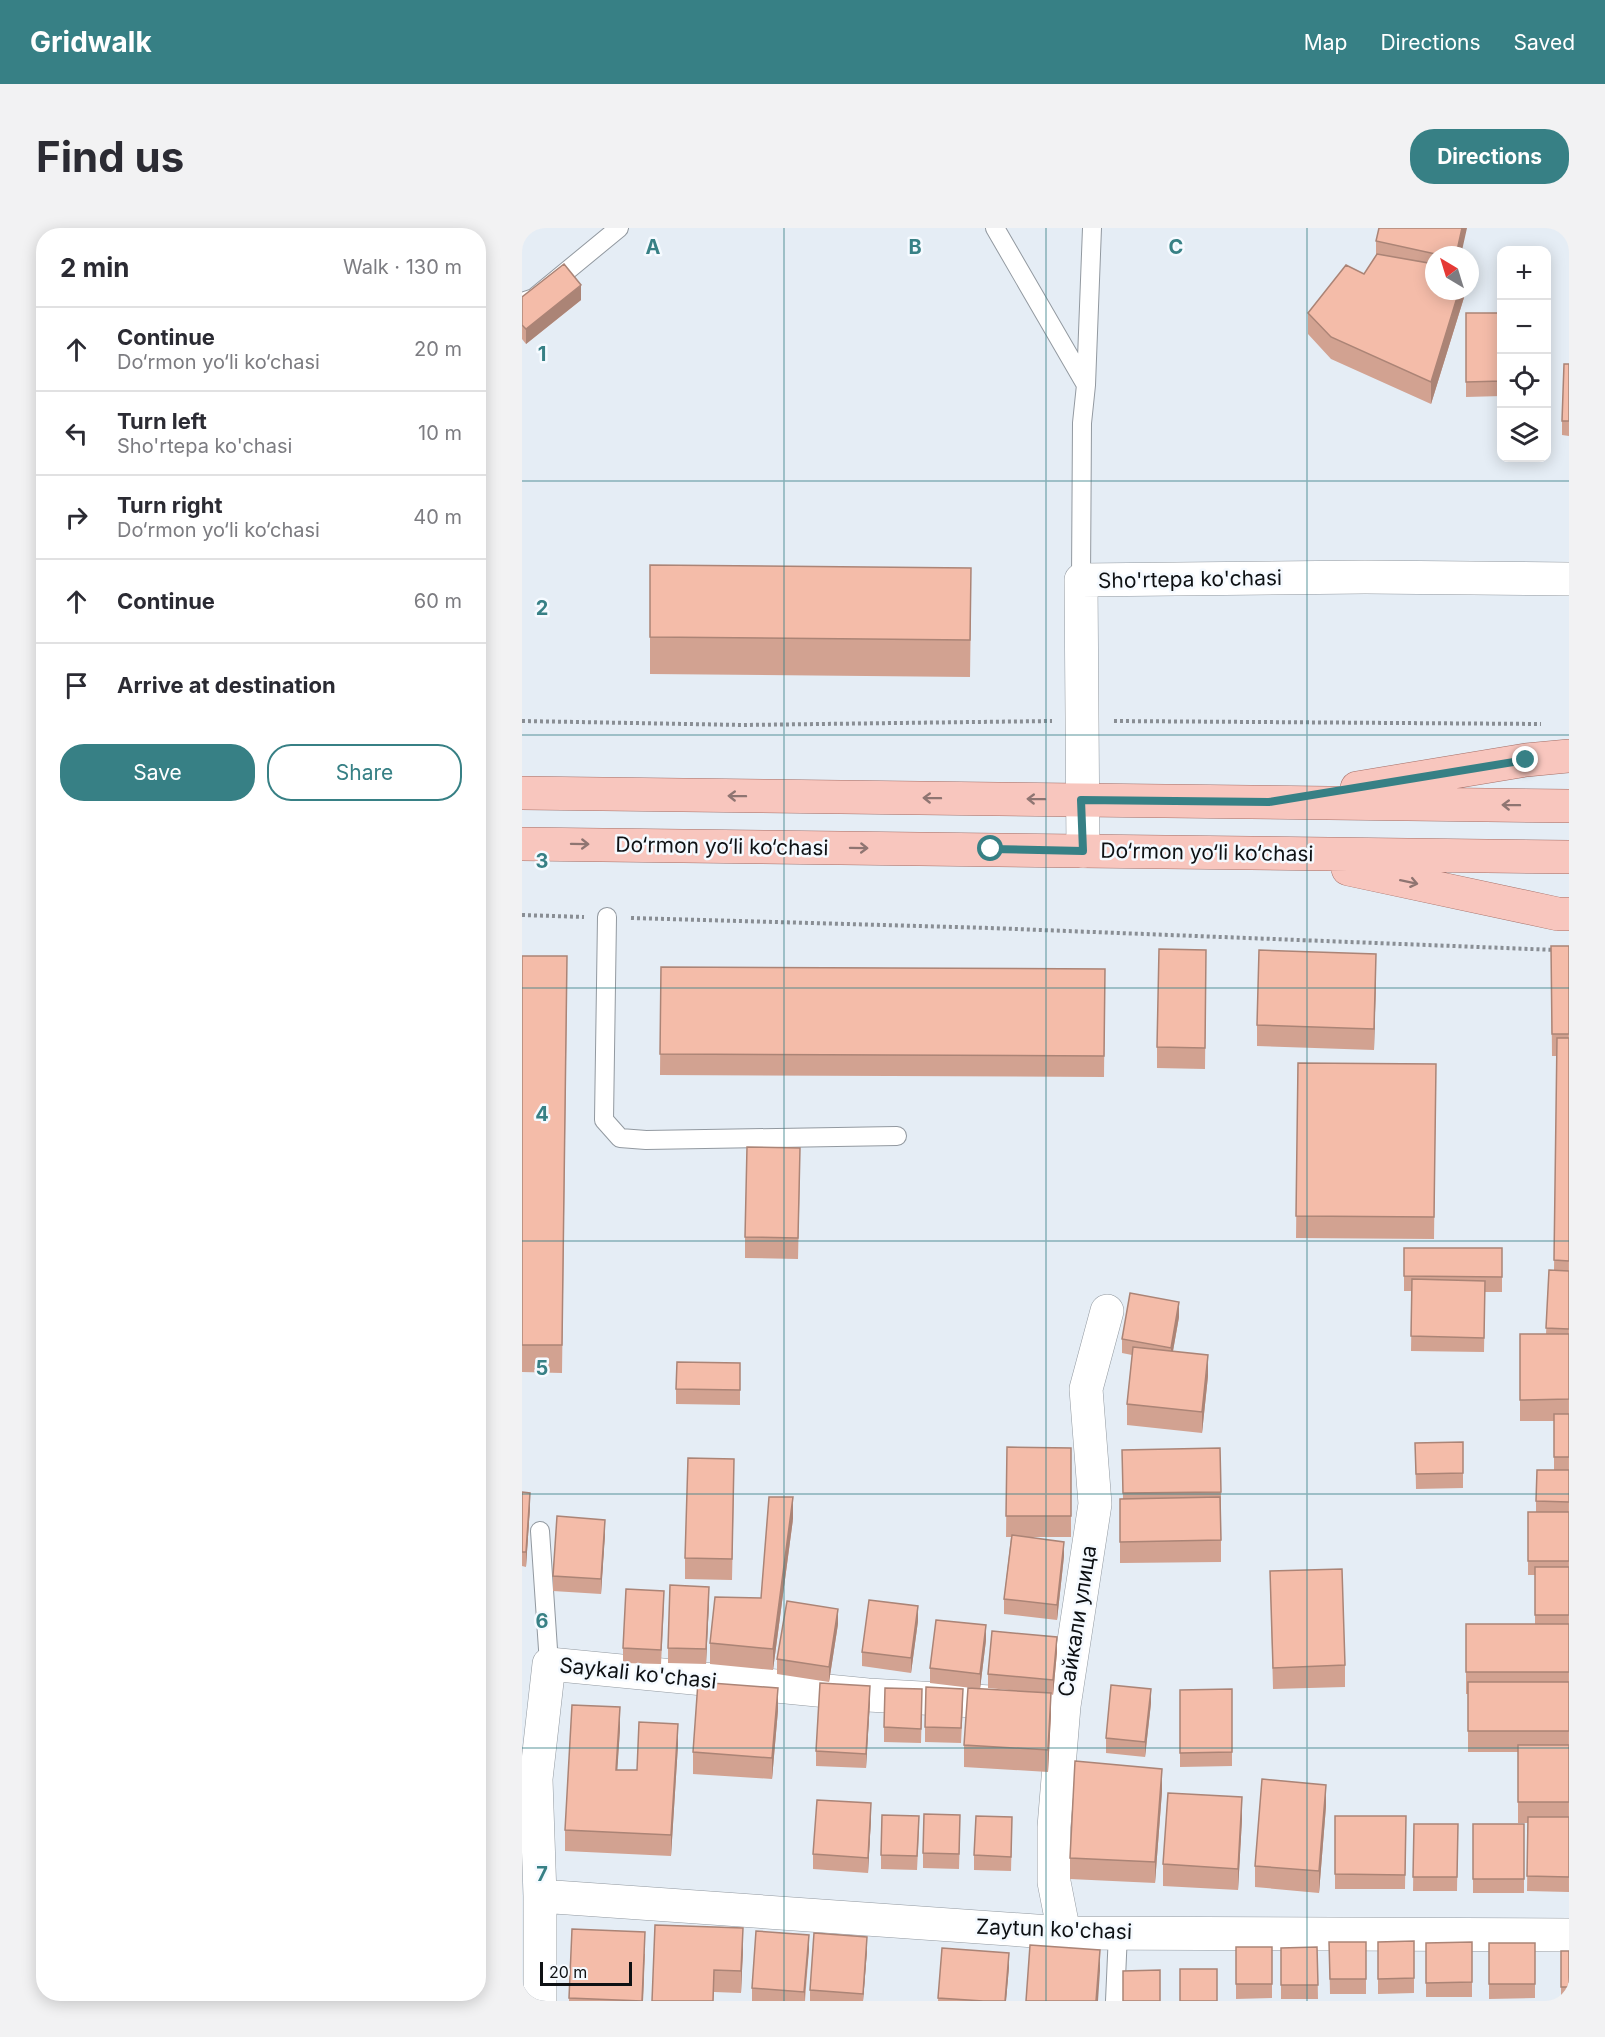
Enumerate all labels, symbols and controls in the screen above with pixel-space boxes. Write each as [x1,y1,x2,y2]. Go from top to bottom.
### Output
text: Gridwalk [30,25,152,59]
text: Map [1304,30,1347,55]
text: Directions [1380,30,1481,55]
text: Saved [1514,30,1575,55]
button: Directions [1410,129,1569,184]
text: Find us [36,131,184,182]
text: A [646,235,661,259]
text: B [908,235,922,259]
text: C [1169,235,1183,259]
north arrow [1425,246,1479,300]
map controls [1497,246,1551,462]
button: + [1497,246,1551,300]
text: 2 min [60,252,130,283]
text: Walk · 130 m [343,255,462,279]
button: − [1497,300,1551,354]
text: Continue [117,324,215,350]
icon: ahead [60,333,93,366]
text: 20 m [414,337,462,361]
text: 1 [538,342,546,366]
text: Do‘rmon yo‘li ko‘chasi [117,350,320,374]
button: locate [1497,354,1551,408]
text: Turn left [117,408,207,434]
button: layers [1497,408,1551,462]
icon: left [60,417,93,450]
text: 10 m [418,421,462,445]
text: Sho'rtepa ko'chasi [117,434,292,458]
text: Turn right [117,492,223,518]
icon: right [60,501,93,534]
text: 40 m [413,505,462,529]
text: Do‘rmon yo‘li ko‘chasi [117,518,320,542]
street label: Sho'rtepa ko'chasi [1098,565,1282,593]
icon: ahead [60,585,93,618]
text: Continue [117,588,215,614]
text: 60 m [414,589,462,613]
text: 2 [536,596,548,620]
icon: arrive [60,669,93,702]
text: Arrive at destination [117,672,336,698]
button: Save [60,744,255,801]
button: Share [267,744,462,801]
route end [1512,746,1538,772]
one-way arrow [727,790,747,802]
one-way arrow [922,792,942,804]
one-way arrow [1026,794,1046,805]
one-way arrow [1501,799,1521,811]
street label: Do‘rmon yo‘li ko‘chasi [615,832,829,860]
route start [977,835,1003,861]
street label: Do‘rmon yo‘li ko‘chasi [1100,838,1314,866]
one-way arrow [570,839,590,850]
one-way arrow [849,842,869,854]
text: 3 [536,849,548,873]
one-way arrow [1400,876,1419,888]
text: 4 [535,1102,549,1126]
text: 5 [536,1356,548,1380]
street label: Сайкали улица [1053,1544,1101,1698]
text: 6 [536,1609,549,1633]
street label: Saykali ko'chasi [558,1652,718,1694]
text: 7 [536,1862,548,1886]
street label: Zaytun ko'chasi [976,1914,1132,1944]
scale bar [540,1959,632,1986]
text: 20 m [549,1962,587,1982]

